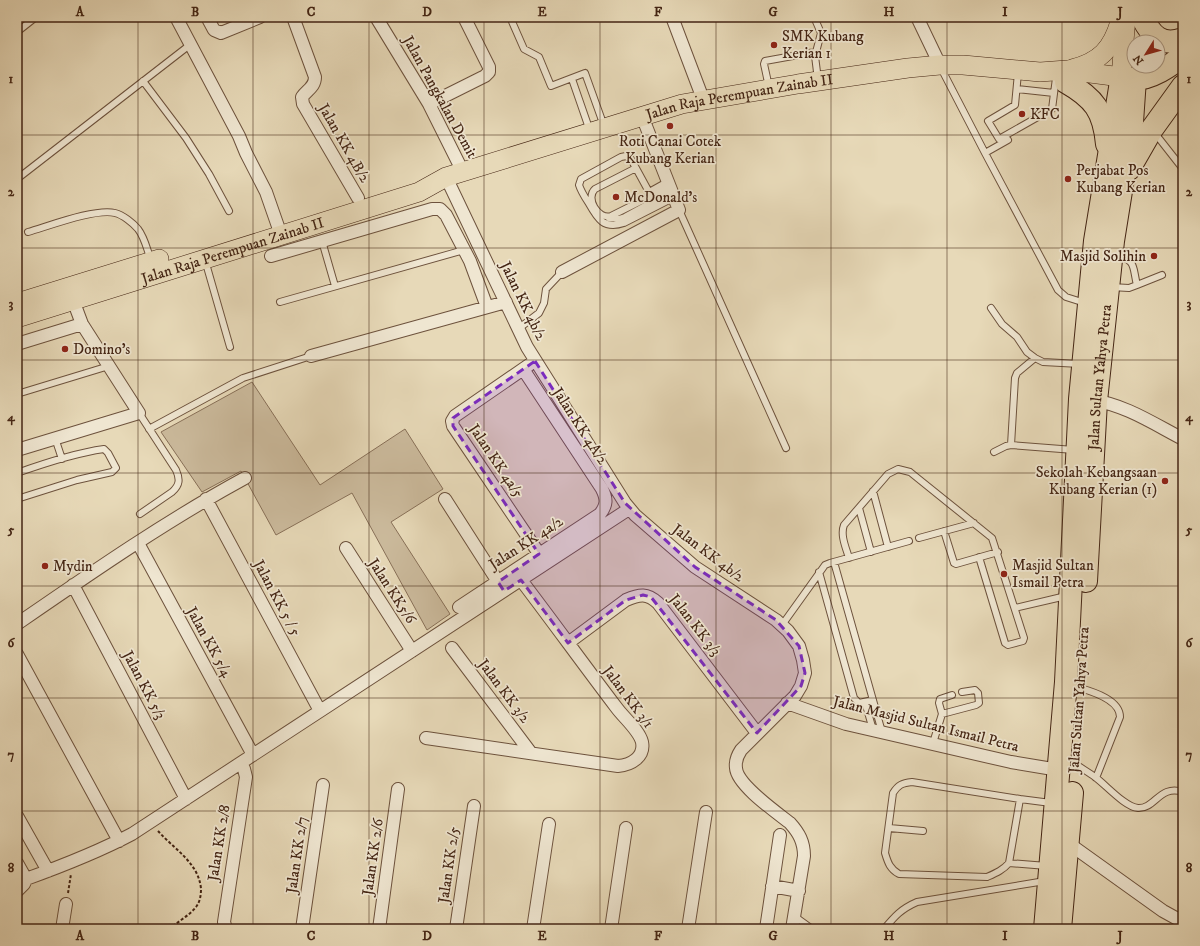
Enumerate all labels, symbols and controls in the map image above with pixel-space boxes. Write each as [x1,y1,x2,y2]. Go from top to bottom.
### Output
text: A [75,4,85,20]
text: B [191,4,199,20]
text: C [307,4,316,20]
text: D [422,4,432,20]
text: E [537,4,547,20]
text: F [654,4,663,20]
text: G [768,4,778,20]
text: H [884,4,895,20]
text: I [1002,4,1008,20]
text: J [1115,4,1123,21]
place label: SMK Kubang Kerian 1 [782,27,864,63]
street label: Jalan Pangkalan Demit [397,31,482,162]
north arrow [1126,34,1166,74]
marker: SMK Kubang Kerian 1 [769,40,779,50]
text: N [1131,52,1147,67]
street label: Jalan Raja Perempuan Zainab II [642,70,834,125]
text: 1 [9,71,14,87]
text: 1 [1187,71,1192,87]
street label: Jalan KK 4B/2 [313,98,375,186]
place label: KFC [1030,105,1060,124]
marker: KFC [1017,109,1027,119]
marker: Roti Canai Cotek Kubang Kerian [665,121,675,131]
place label: Roti Canai Cotek Kubang Kerian [619,132,722,168]
place label: Perjabat Pos Kubang Kerian [1076,161,1166,197]
marker: Perjabat Pos Kubang Kerian [1063,174,1073,184]
text: 2 [8,184,15,200]
text: 2 [1186,184,1193,200]
place label: McDonald's [624,188,697,207]
marker: McDonald's [611,192,621,202]
street label: Jalan Raja Perempuan Zainab II [137,213,326,289]
place label: Masjid Solihin [1060,247,1146,266]
marker: Masjid Solihin [1149,251,1159,261]
street label: Jalan KK 4b/2 [495,257,551,344]
text: 3 [9,296,14,312]
text: 3 [1187,296,1192,312]
street label: Jalan Sultan Yahya Petra [1084,303,1116,453]
place label: Domino's [73,340,130,359]
marker: Domino's [60,344,70,354]
street label: Jalan KK 4A/2 [547,382,612,469]
text: 4 [6,409,15,426]
text: 4 [1184,409,1193,426]
street label: Jalan KK 4a/5 [463,419,528,502]
place label: Sekolah Kebangsaan Kubang Kerian (1) [1036,463,1157,499]
marker: Sekolah Kebangsaan Kubang Kerian (1) [1160,476,1170,486]
street label: Jalan KK 4a/2 [484,512,567,575]
street label: Jalan KK 4b/2 [667,519,748,587]
text: 5 [7,522,15,538]
text: 5 [1185,522,1193,538]
street label: Jalan KK5/6 [363,553,421,628]
street label: Jalan KK 5 / 5 [248,555,305,640]
place label: Masjid Sultan Ismail Petra [1012,556,1094,592]
place label: Mydin [53,557,93,576]
marker: Mydin [40,561,50,571]
marker: Masjid Sultan Ismail Petra [999,569,1009,579]
street label: Jalan KK 3/3 [664,589,725,660]
street label: Jalan KK 5/4 [181,602,236,681]
street label: Jalan Sultan Yahya Petra [1064,626,1094,776]
text: 6 [8,635,16,651]
text: 6 [1186,635,1194,651]
street label: Jalan KK 5/3 [117,646,170,723]
street label: Jalan KK 3/2 [473,654,535,727]
street label: Jalan KK 3/1 [597,660,658,732]
street label: Jalan Masjid Sultan Ismail Petra [829,691,1022,756]
text: 7 [8,747,15,763]
text: 7 [1186,747,1193,763]
street label: Jalan KK 2/8 [203,803,234,885]
street label: Jalan KK 2/7 [282,815,312,897]
street label: Jalan KK 2/6 [358,816,388,899]
street label: Jalan KK 2/5 [434,825,464,907]
text: 8 [8,860,15,876]
text: 8 [1186,860,1193,876]
text: A [75,928,85,944]
text: B [191,928,199,944]
text: C [307,928,316,944]
text: D [422,928,432,944]
text: E [537,928,547,944]
text: F [654,928,663,944]
text: G [768,928,778,944]
text: H [884,928,895,944]
text: I [1002,928,1008,944]
text: J [1115,928,1123,945]

